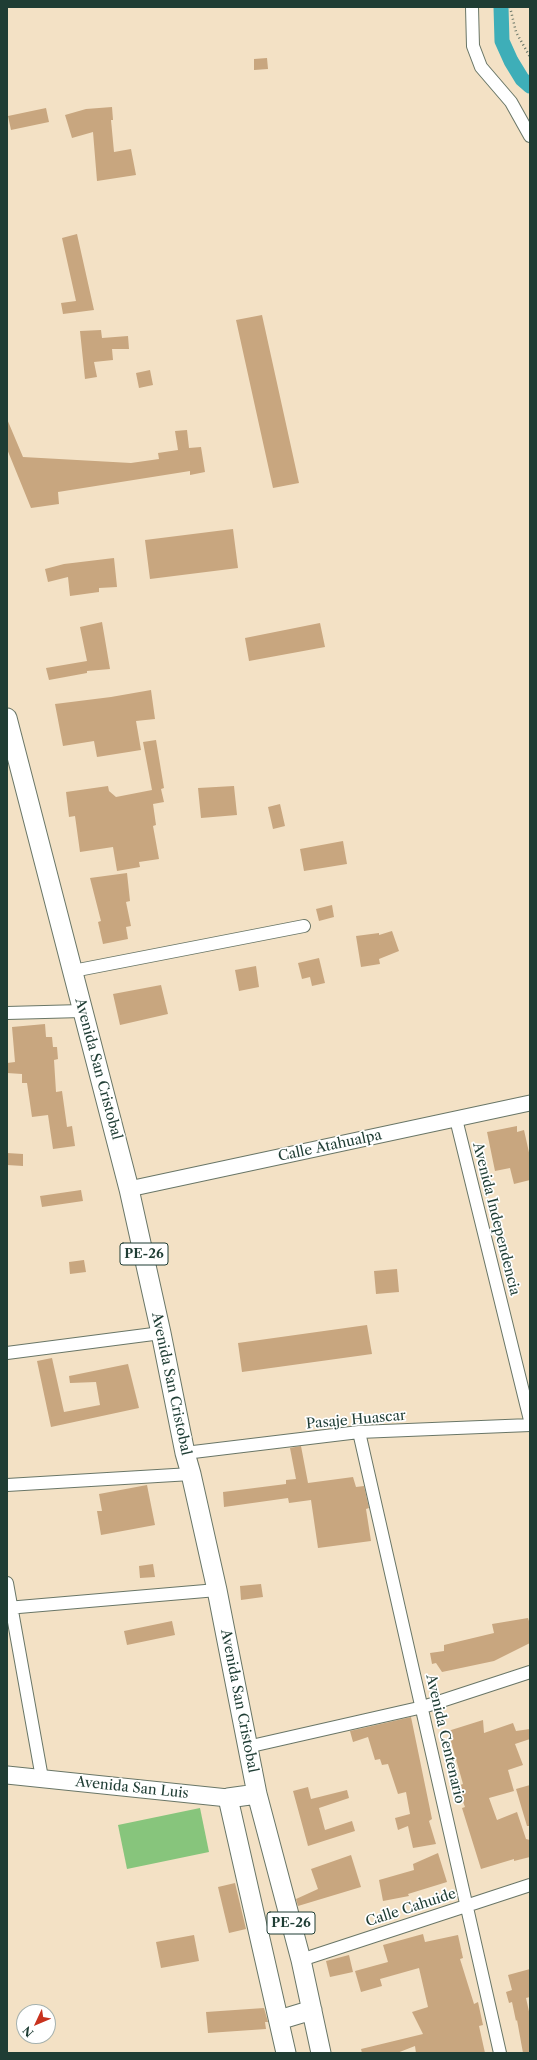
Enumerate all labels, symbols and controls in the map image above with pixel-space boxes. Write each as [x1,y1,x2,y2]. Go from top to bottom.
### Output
street label: Avenida San Cristobal [71,996,125,1142]
street label: Calle Atahualpa [277,1127,383,1165]
street label: Avenida Independencia [469,1141,523,1297]
road number: PE-26 [120,1243,168,1265]
street label: Avenida San Cristobal [148,1311,194,1457]
street label: Pasaje Huascar [305,1407,407,1433]
street label: Avenida San Cristobal [217,1628,261,1774]
street label: Avenida Centenario [422,1673,468,1805]
street label: Avenida San Luis [75,1774,189,1802]
street label: Calle Cahuide [364,1885,458,1931]
road number: PE-26 [267,1912,315,1934]
north arrow [16,2004,56,2044]
text: N [20,2023,36,2040]

